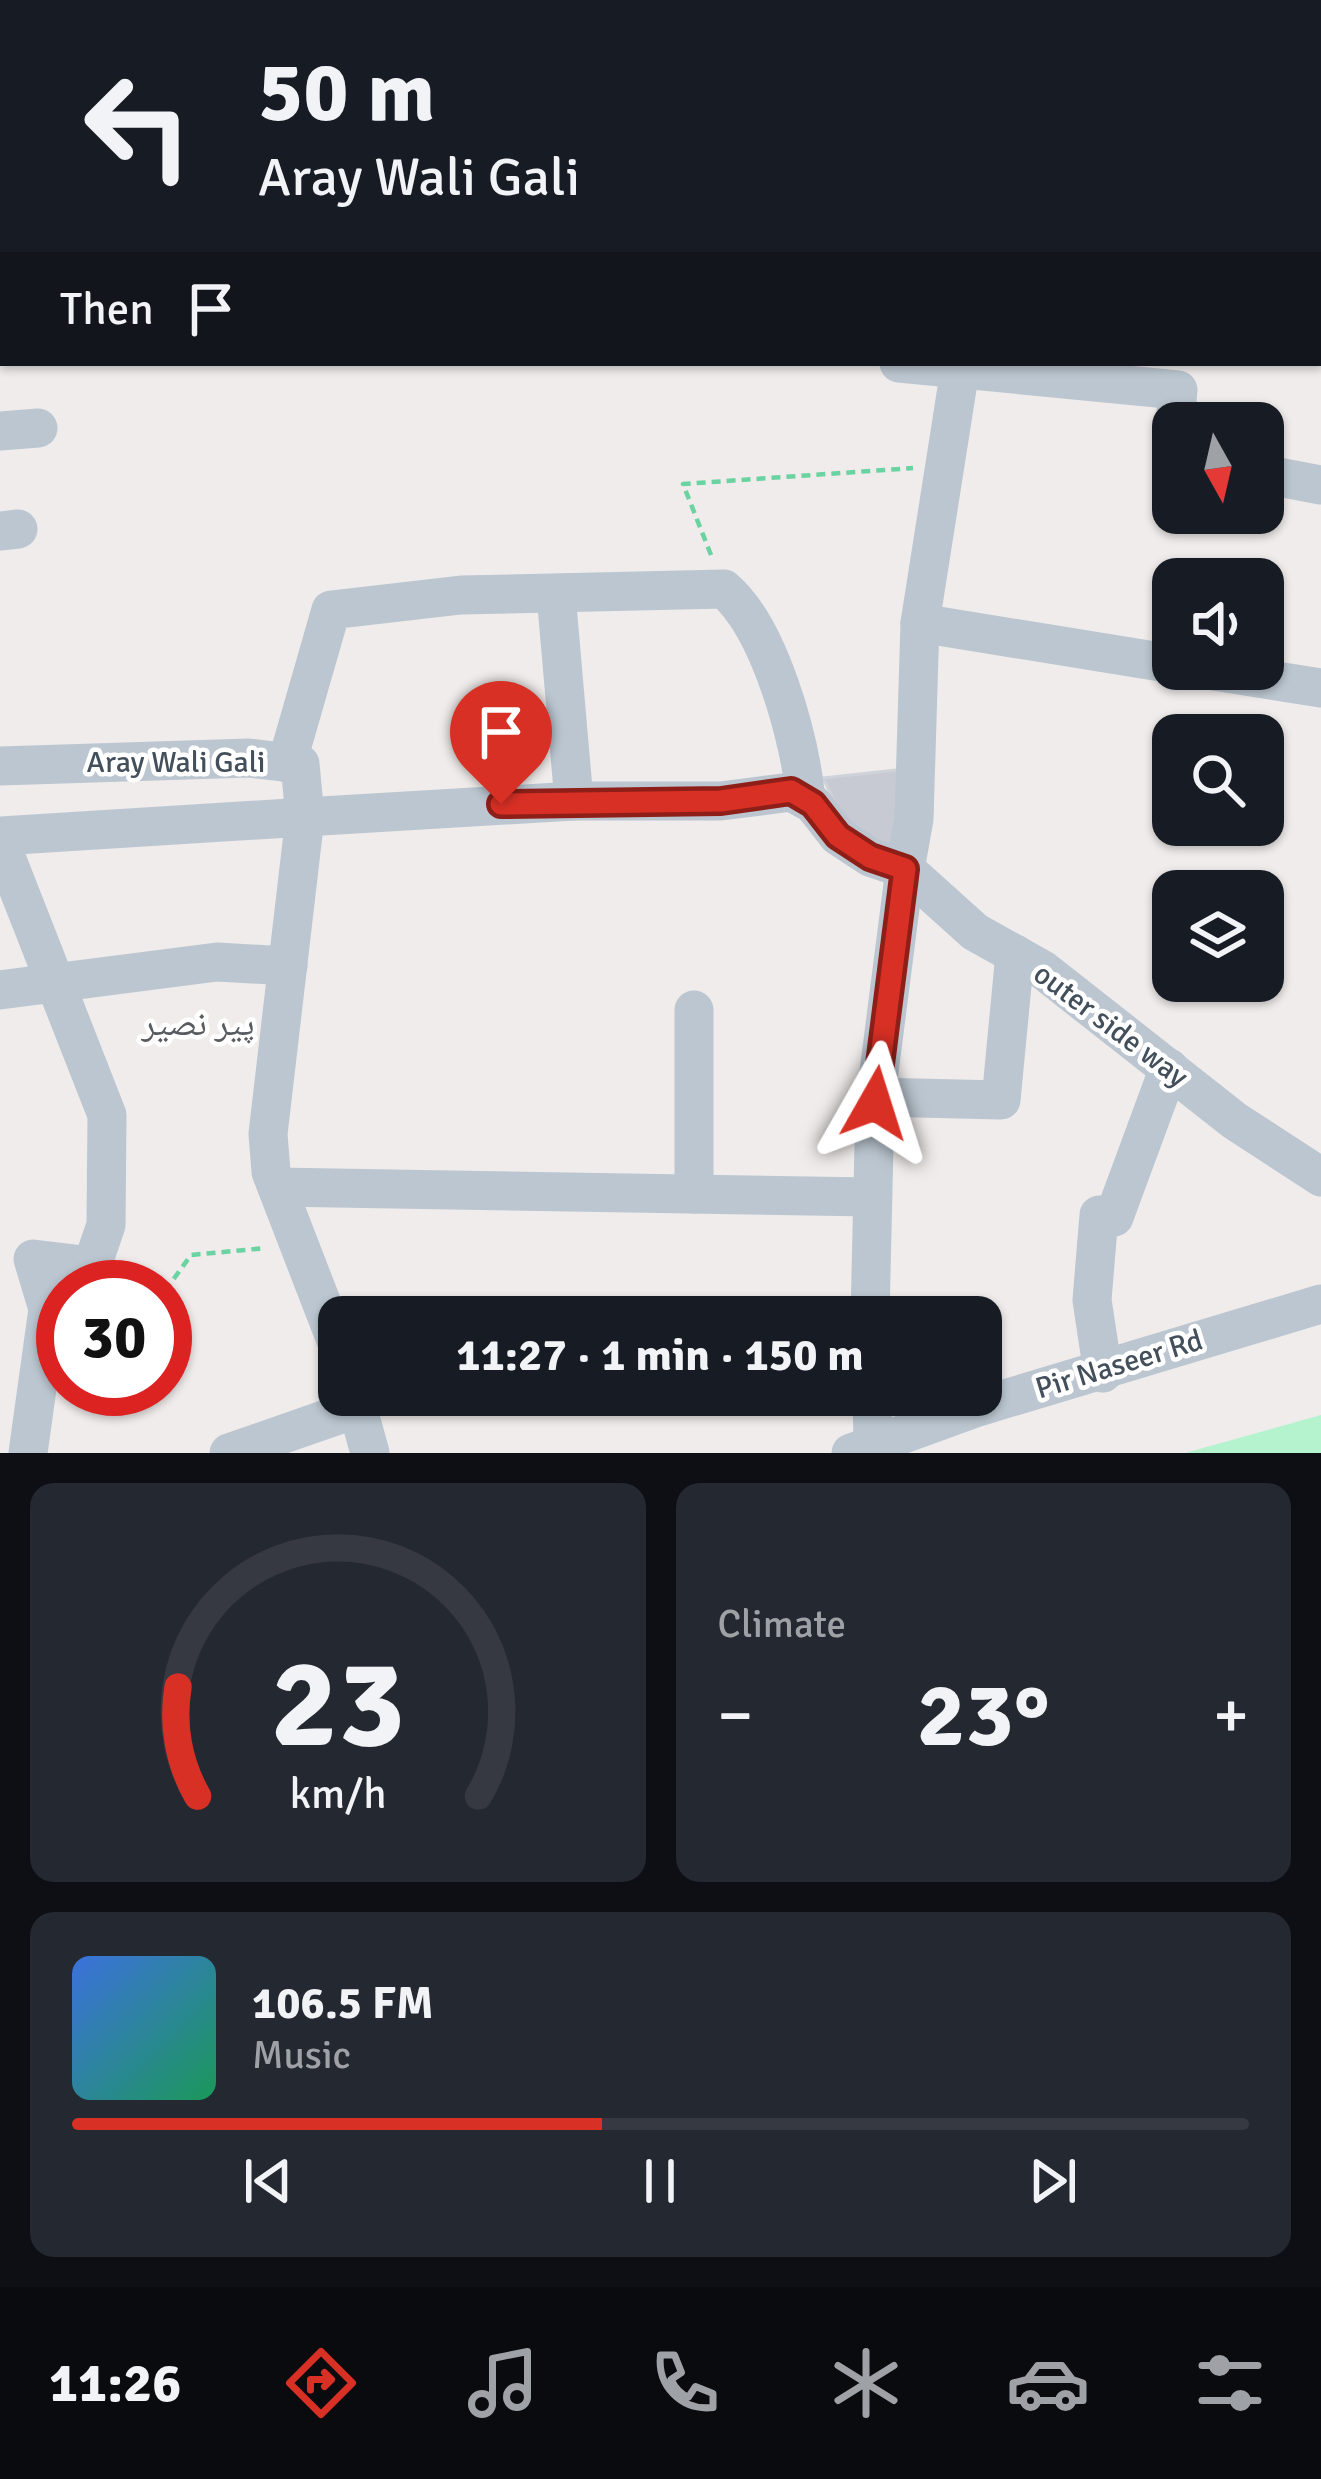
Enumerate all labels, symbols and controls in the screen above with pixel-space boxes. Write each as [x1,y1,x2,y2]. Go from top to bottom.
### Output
text: 50 m [258,41,435,145]
icon: left [60,48,216,204]
text: Aray Wali Gali [258,144,580,211]
icon: arrive [178,276,244,342]
text: Then [60,282,154,337]
north arrow [1152,402,1284,534]
map controls [1152,402,1284,1002]
button: sound [1152,558,1284,690]
pin [450,681,552,804]
icon: arrive [468,699,534,765]
button: search [1152,714,1284,846]
street label: Aray Wali Gali [87,744,265,781]
button: layers [1152,870,1284,1002]
street label: outer side way [1026,955,1195,1096]
district label: پیر نصیر [140,1001,255,1046]
position arrow [812,1040,938,1166]
speed limit sign: 30 [36,1260,192,1416]
street label: Pir Naseer Rd [1031,1322,1207,1407]
text: 11:27 · 1 min · 150 m [456,1328,864,1383]
text: Climate [718,1600,846,1648]
text: 23 [270,1628,405,1781]
text: 23° [917,1660,1050,1771]
text: − [718,1675,753,1756]
text: + [1213,1675,1249,1756]
text: km/h [289,1767,386,1820]
text: 106.5 FM [252,1976,434,2031]
text: Music [252,2031,351,2079]
icon: previous [235,2148,301,2214]
icon: pause [627,2148,693,2214]
icon: next [1020,2148,1086,2214]
icon: directions [279,2341,363,2425]
icon: music [461,2341,545,2425]
icon: phone [643,2341,727,2425]
icon: climate [824,2341,908,2425]
icon: car [1006,2341,1090,2425]
icon: filters [1188,2341,1272,2425]
text: 11:26 [49,2350,181,2417]

